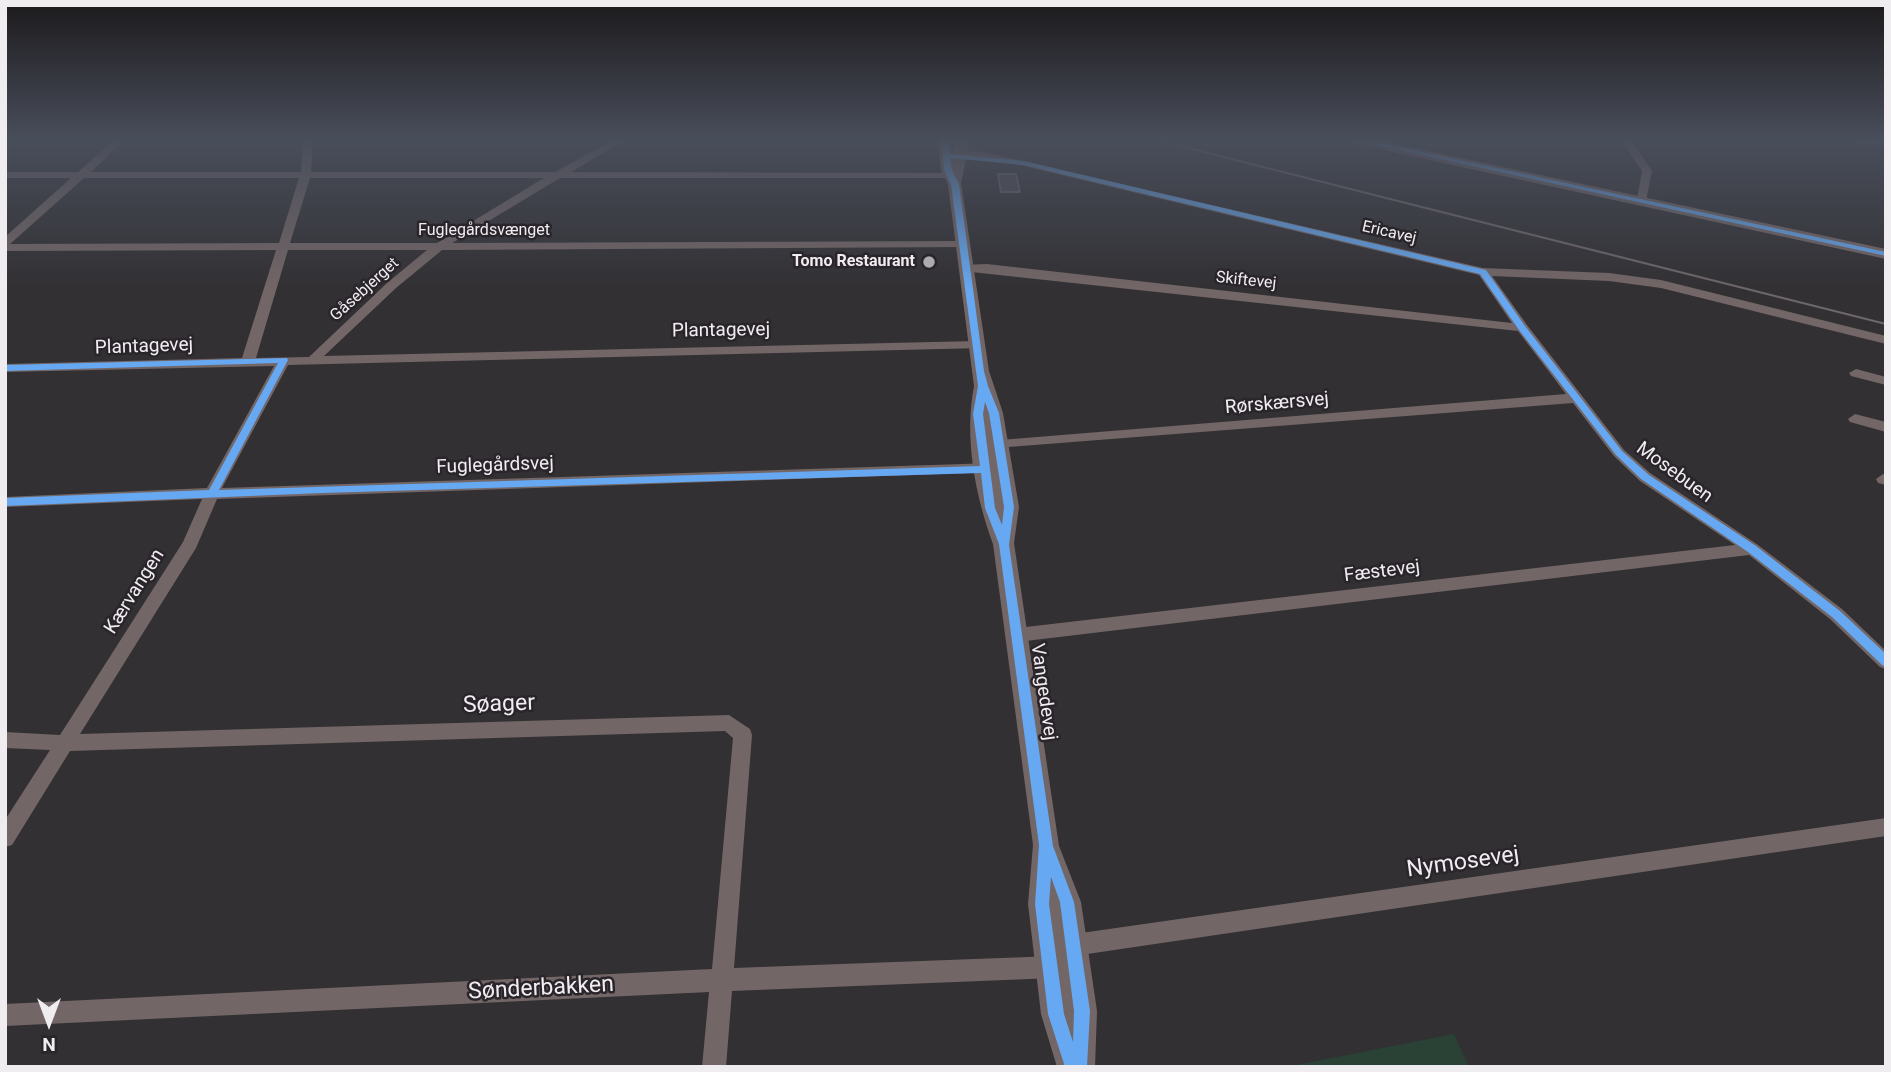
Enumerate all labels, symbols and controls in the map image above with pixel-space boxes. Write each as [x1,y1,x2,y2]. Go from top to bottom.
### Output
street label: Ericavej [1360,217,1418,249]
street label: Fuglegårdsvænget [418,221,550,241]
place label: Tomo Restaurant [792,252,915,272]
street label: Gåsebjerget [327,254,403,326]
marker: Tomo Restaurant [921,254,937,270]
street label: Skiftevej [1215,268,1277,294]
street label: Plantagevej [672,319,770,343]
street label: Plantagevej [94,334,194,360]
street label: Rørskærsvej [1224,388,1330,420]
street label: Mosebuen [1631,438,1717,508]
street label: Fuglegårdsvej [436,453,554,479]
street label: Kærvangen [100,545,170,639]
street label: Fæstevej [1343,556,1421,588]
street label: Vangedevej [1025,642,1061,742]
street label: Søager [462,690,536,720]
street label: Nymosevej [1405,841,1521,885]
street label: Sønderbakken [467,971,615,1007]
north arrow [14,988,84,1058]
text: N [42,1033,56,1056]

